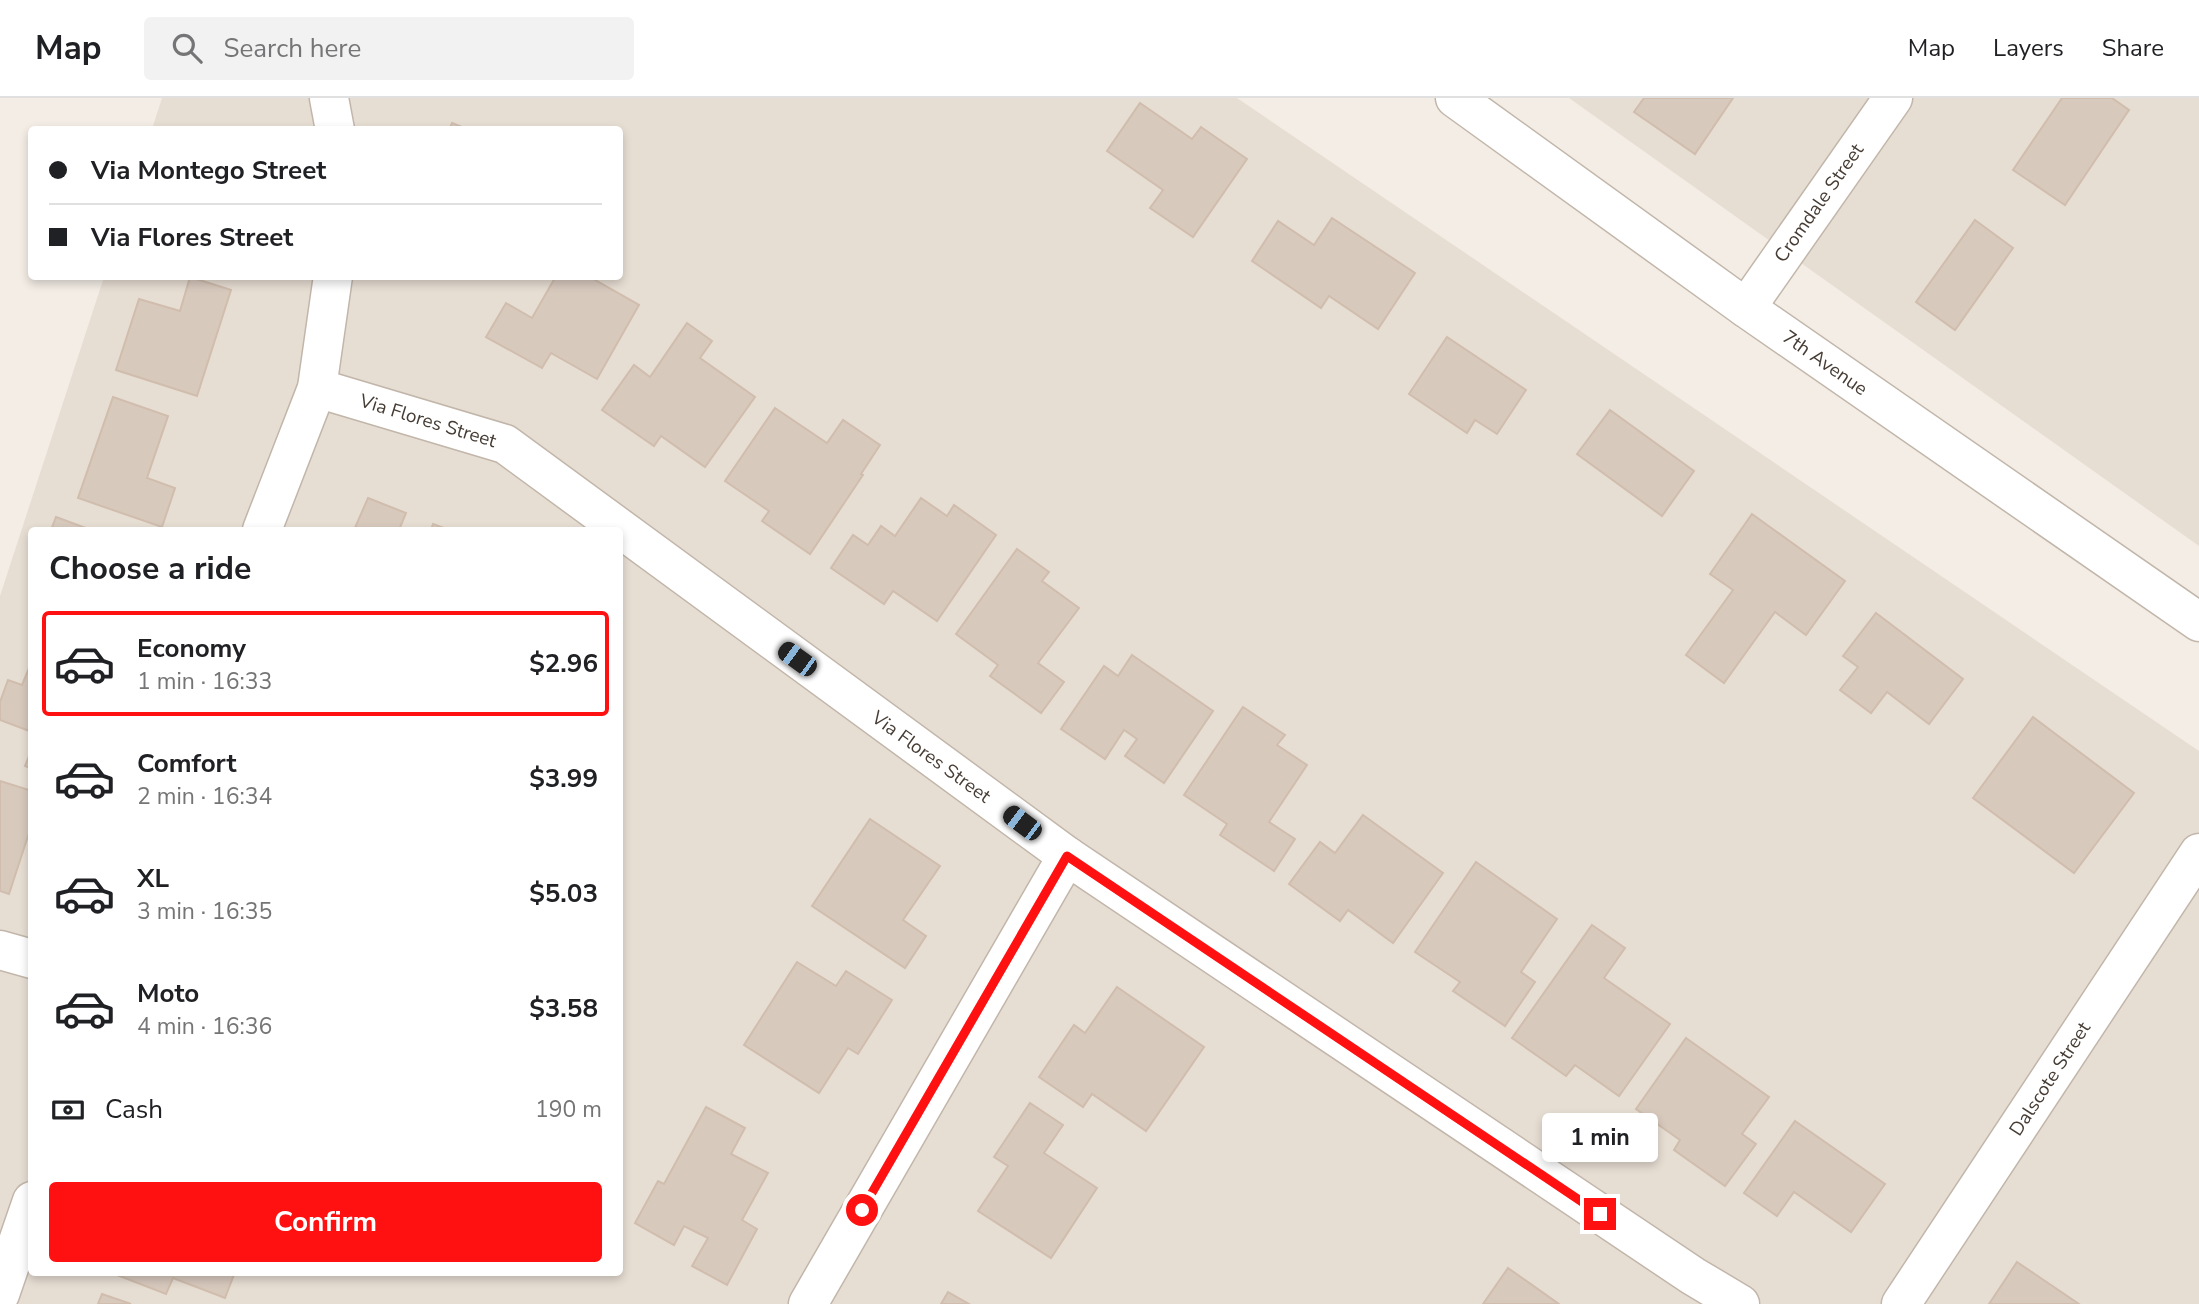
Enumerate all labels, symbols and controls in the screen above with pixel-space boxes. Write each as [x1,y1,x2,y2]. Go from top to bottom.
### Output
search box [144,17,634,80]
text: Map [35,26,102,71]
icon: search [168,29,206,67]
text: Search here [224,31,361,66]
text: Map [1908,32,1955,64]
text: Layers [1993,32,2064,64]
text: Share [2102,32,2164,64]
street label: Cromdale Street [1768,138,1870,268]
text: Via Montego Street [91,153,326,188]
text: Via Flores Street [91,220,293,255]
street label: 7th Avenue [1777,324,1873,402]
street label: Via Flores Street [356,388,500,454]
text: Choose a ride [49,547,251,590]
text: Economy [137,631,246,666]
icon: car [53,632,116,695]
car [774,638,821,680]
text: $2.96 [529,646,598,681]
text: 1 min · 16:33 [137,666,272,697]
street label: Via Flores Street [865,704,996,809]
text: Comfort [137,746,237,781]
icon: car [53,747,116,810]
text: $3.99 [529,761,598,796]
text: 2 min · 16:34 [137,781,272,812]
car [999,802,1046,844]
text: XL [137,861,169,896]
icon: car [53,862,116,925]
text: $5.03 [529,876,598,911]
text: 3 min · 16:35 [137,896,272,927]
text: Moto [137,976,199,1011]
icon: car [53,977,116,1040]
text: $3.58 [529,991,598,1026]
text: 4 min · 16:36 [137,1011,272,1042]
street label: Dalscote Street [2003,1017,2097,1141]
icon: cash [49,1091,87,1129]
text: Cash [105,1092,163,1127]
text: 190 m [535,1094,602,1125]
callout: 1 min [1542,1112,1658,1162]
text: 1 min [1570,1122,1630,1153]
button: Confirm [49,1182,602,1262]
route start [846,1194,878,1226]
route end [1584,1198,1616,1230]

